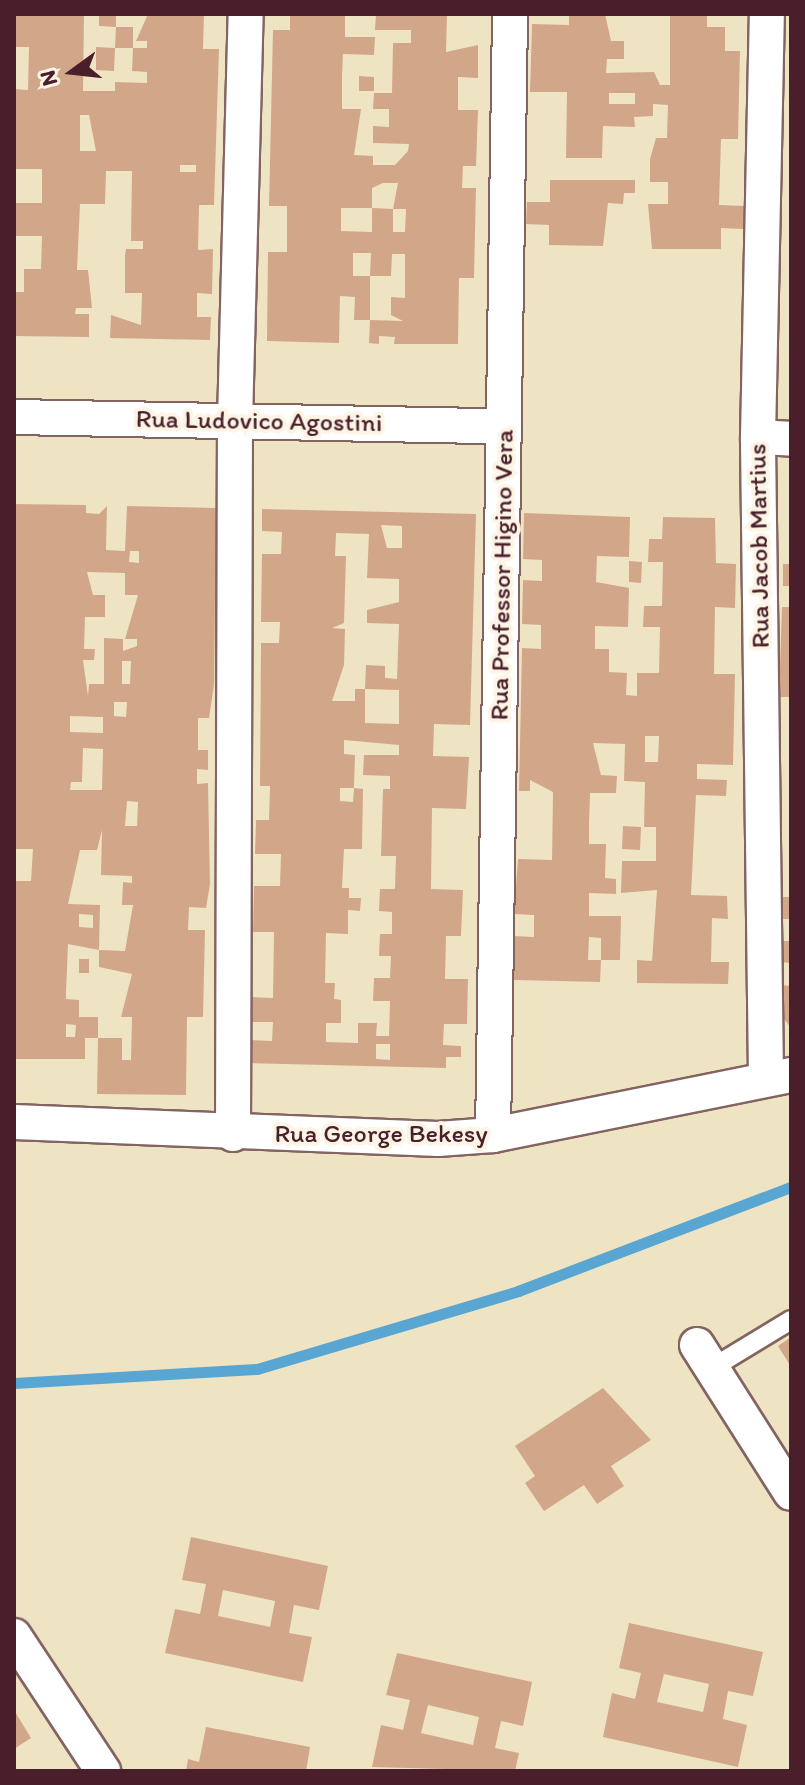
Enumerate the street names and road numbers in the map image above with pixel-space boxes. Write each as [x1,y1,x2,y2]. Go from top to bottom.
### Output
street label: Rua Ludovico Agostini [136,403,382,439]
street label: Rua Professor Higino Vera [484,430,520,720]
street label: Rua Jacob Martius [742,443,776,649]
street label: Rua George Bekesy [274,1118,488,1150]

